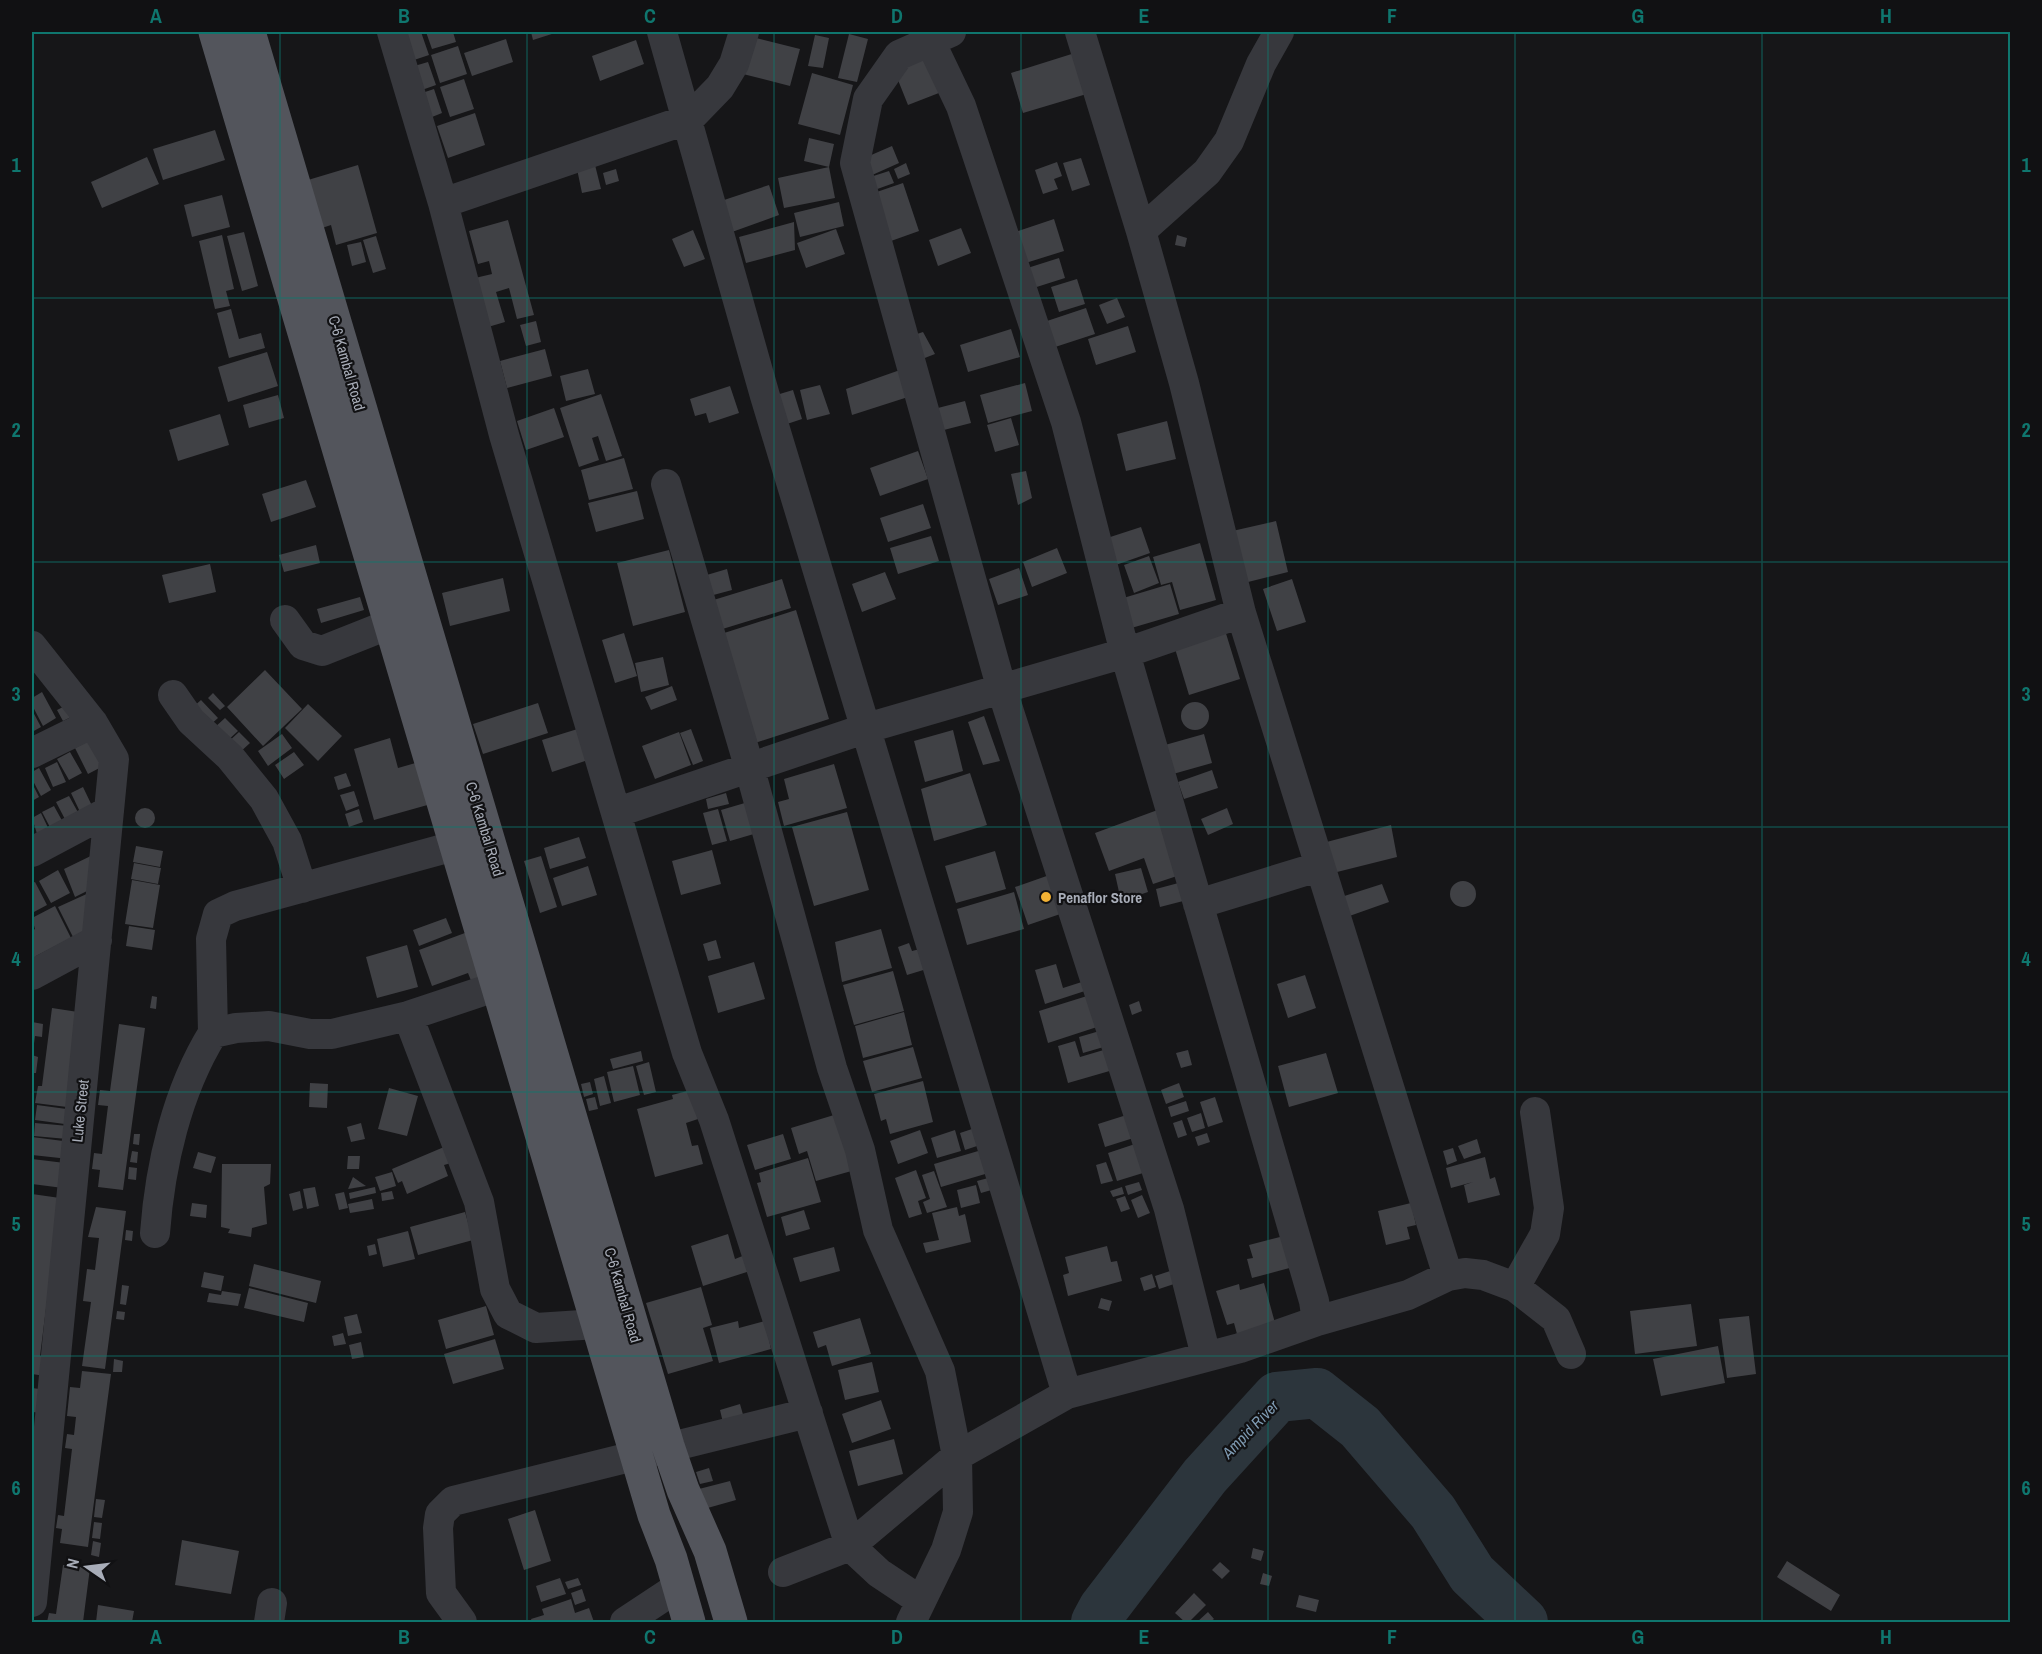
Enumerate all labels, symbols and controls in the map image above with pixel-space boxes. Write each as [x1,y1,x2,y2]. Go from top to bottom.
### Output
text: A [150,2,162,29]
text: B [398,2,410,29]
text: C [644,2,656,29]
text: D [891,2,903,29]
text: E [1139,2,1150,29]
text: F [1387,2,1397,29]
text: G [1632,2,1644,29]
text: H [1880,2,1892,29]
text: 1 [11,151,21,178]
text: 1 [2021,151,2031,178]
street label: C-6 Kambal Road [323,313,371,413]
text: 2 [11,416,21,443]
text: 2 [2021,416,2031,443]
text: 3 [11,680,21,707]
text: 3 [2021,680,2031,707]
street label: C-6 Kambal Road [461,779,509,879]
place label: Penaflor Store [1058,887,1142,908]
marker: Penaflor Store [1039,890,1053,904]
text: 4 [11,945,21,972]
text: 4 [2021,945,2031,972]
street label: Luke Street [66,1078,94,1143]
text: 5 [11,1210,21,1237]
text: 5 [2021,1210,2031,1237]
street label: C-6 Kambal Road [599,1245,647,1345]
water label: Ampid River [1216,1395,1284,1464]
text: 6 [11,1474,21,1501]
text: 6 [2021,1474,2031,1501]
north arrow [57,1537,117,1597]
text: N [61,1556,84,1571]
text: A [150,1623,162,1650]
text: B [398,1623,410,1650]
text: C [644,1623,656,1650]
text: D [891,1623,903,1650]
text: E [1139,1623,1150,1650]
text: F [1387,1623,1397,1650]
text: G [1632,1623,1644,1650]
text: H [1880,1623,1892,1650]

